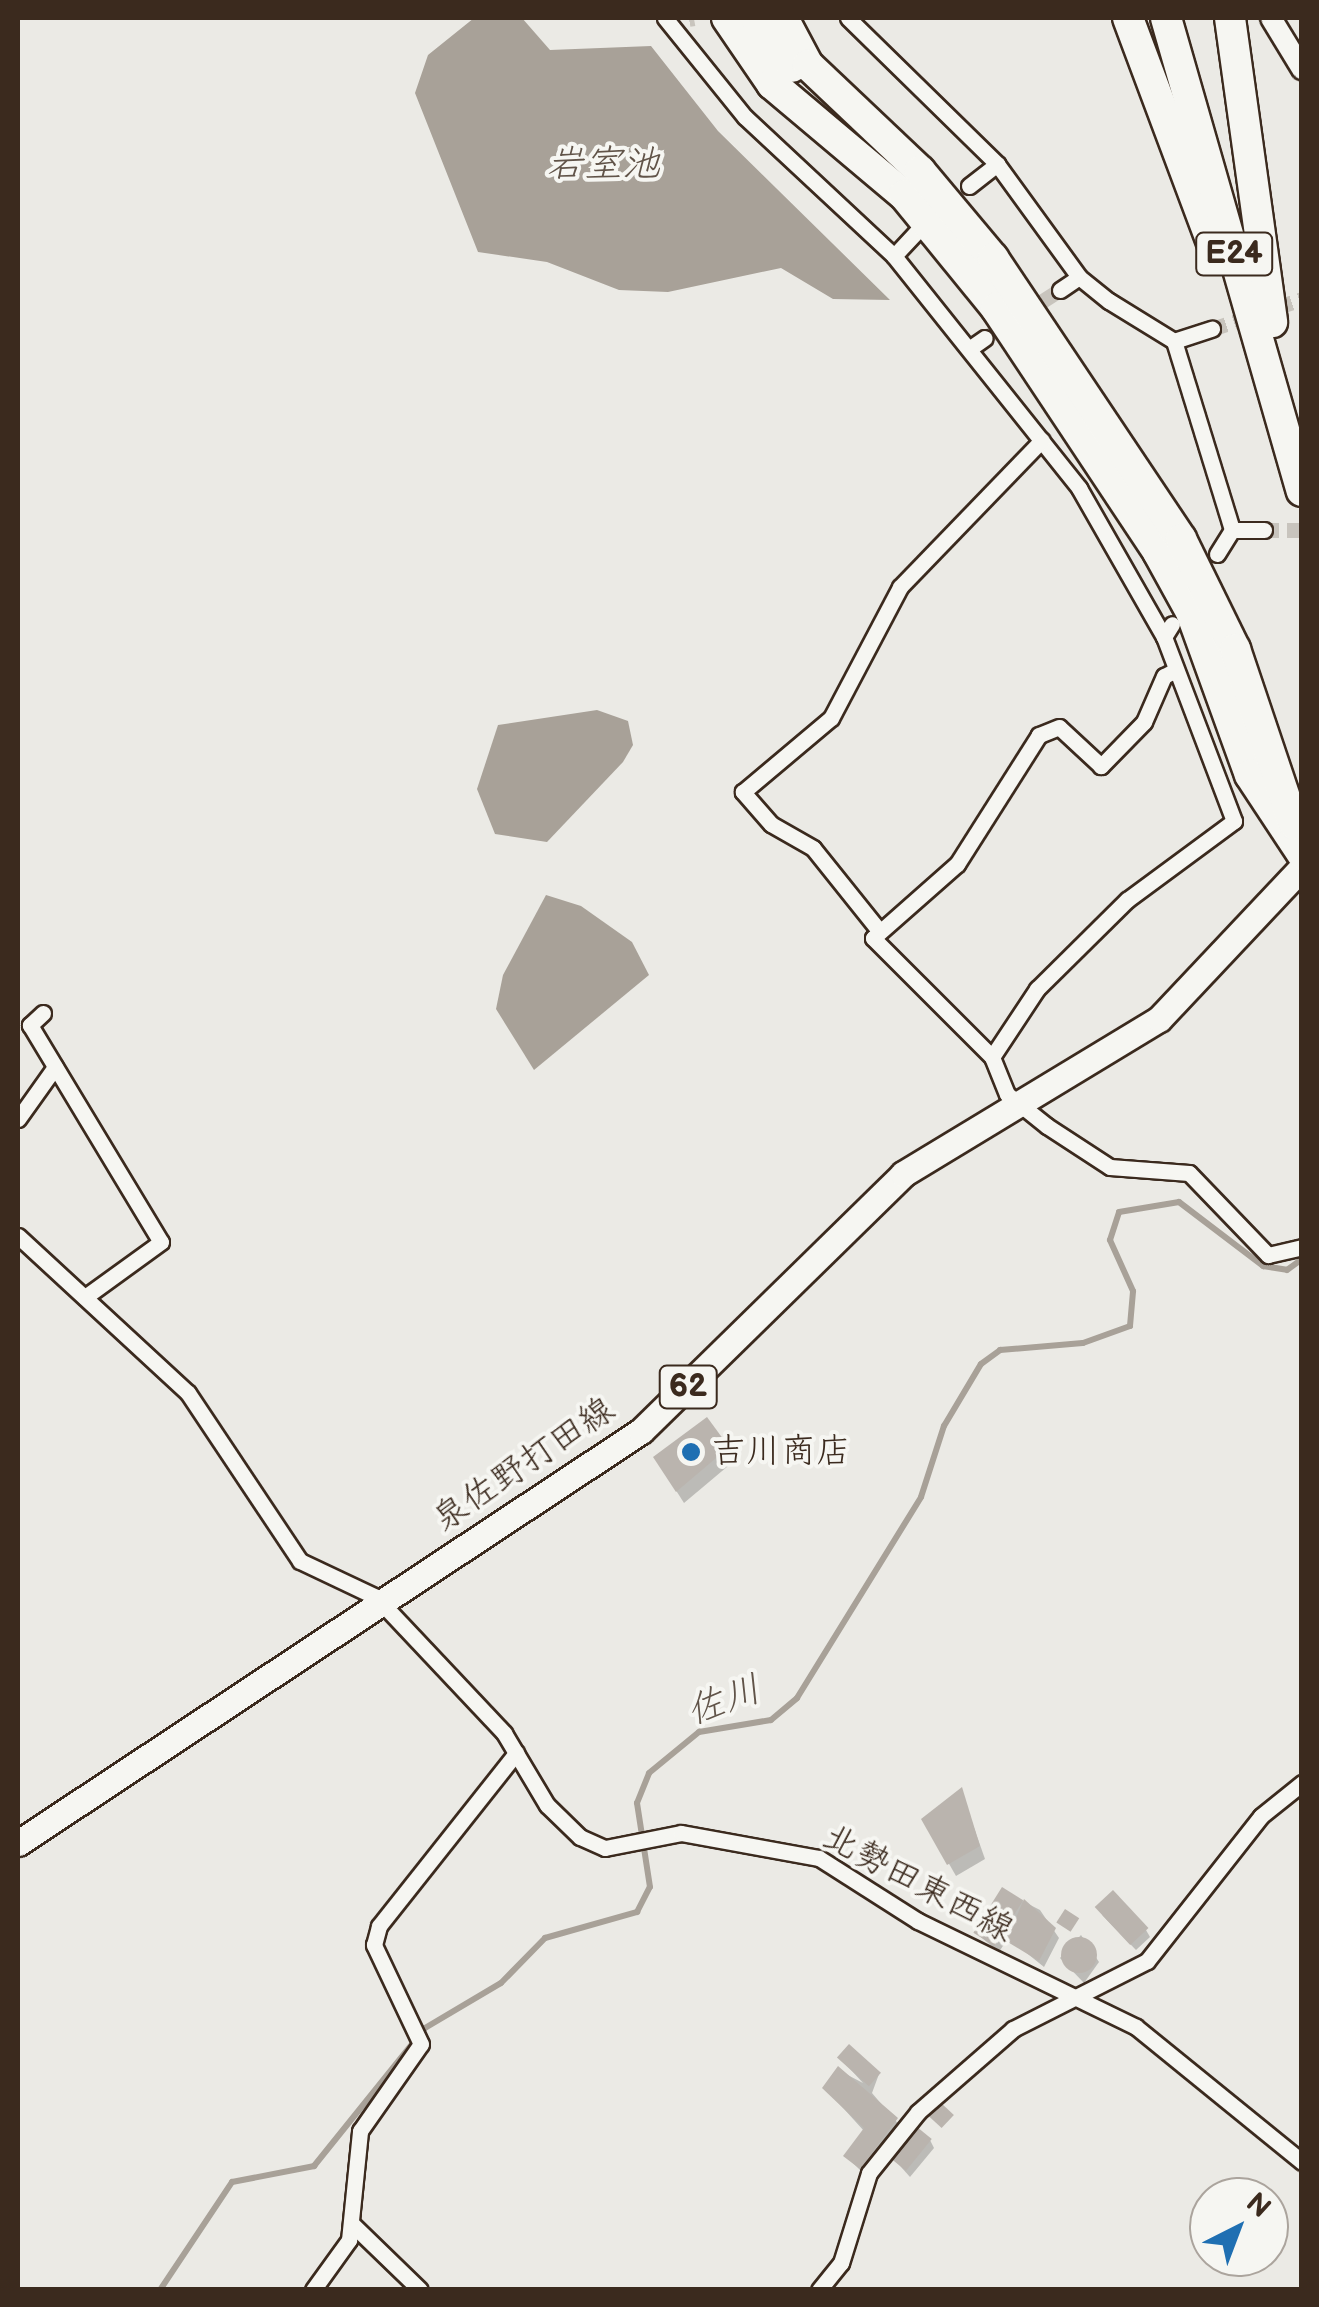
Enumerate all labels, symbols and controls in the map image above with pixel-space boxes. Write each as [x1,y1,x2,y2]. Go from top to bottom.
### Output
water label: 岩室池 [546,142,660,188]
road number: E24 [1194,227,1274,281]
road number: 62 [658,1360,718,1414]
street label: 泉佐野打田線 [425,1389,623,1541]
place label: 吉川商店 [711,1431,851,1473]
marker: 吉川商店 [680,1441,702,1463]
water label: 佐川 [680,1667,768,1735]
street label: 北勢田東西線 [815,1816,1021,1952]
north arrow [1189,2177,1289,2277]
text: N [1239,2187,1277,2225]

